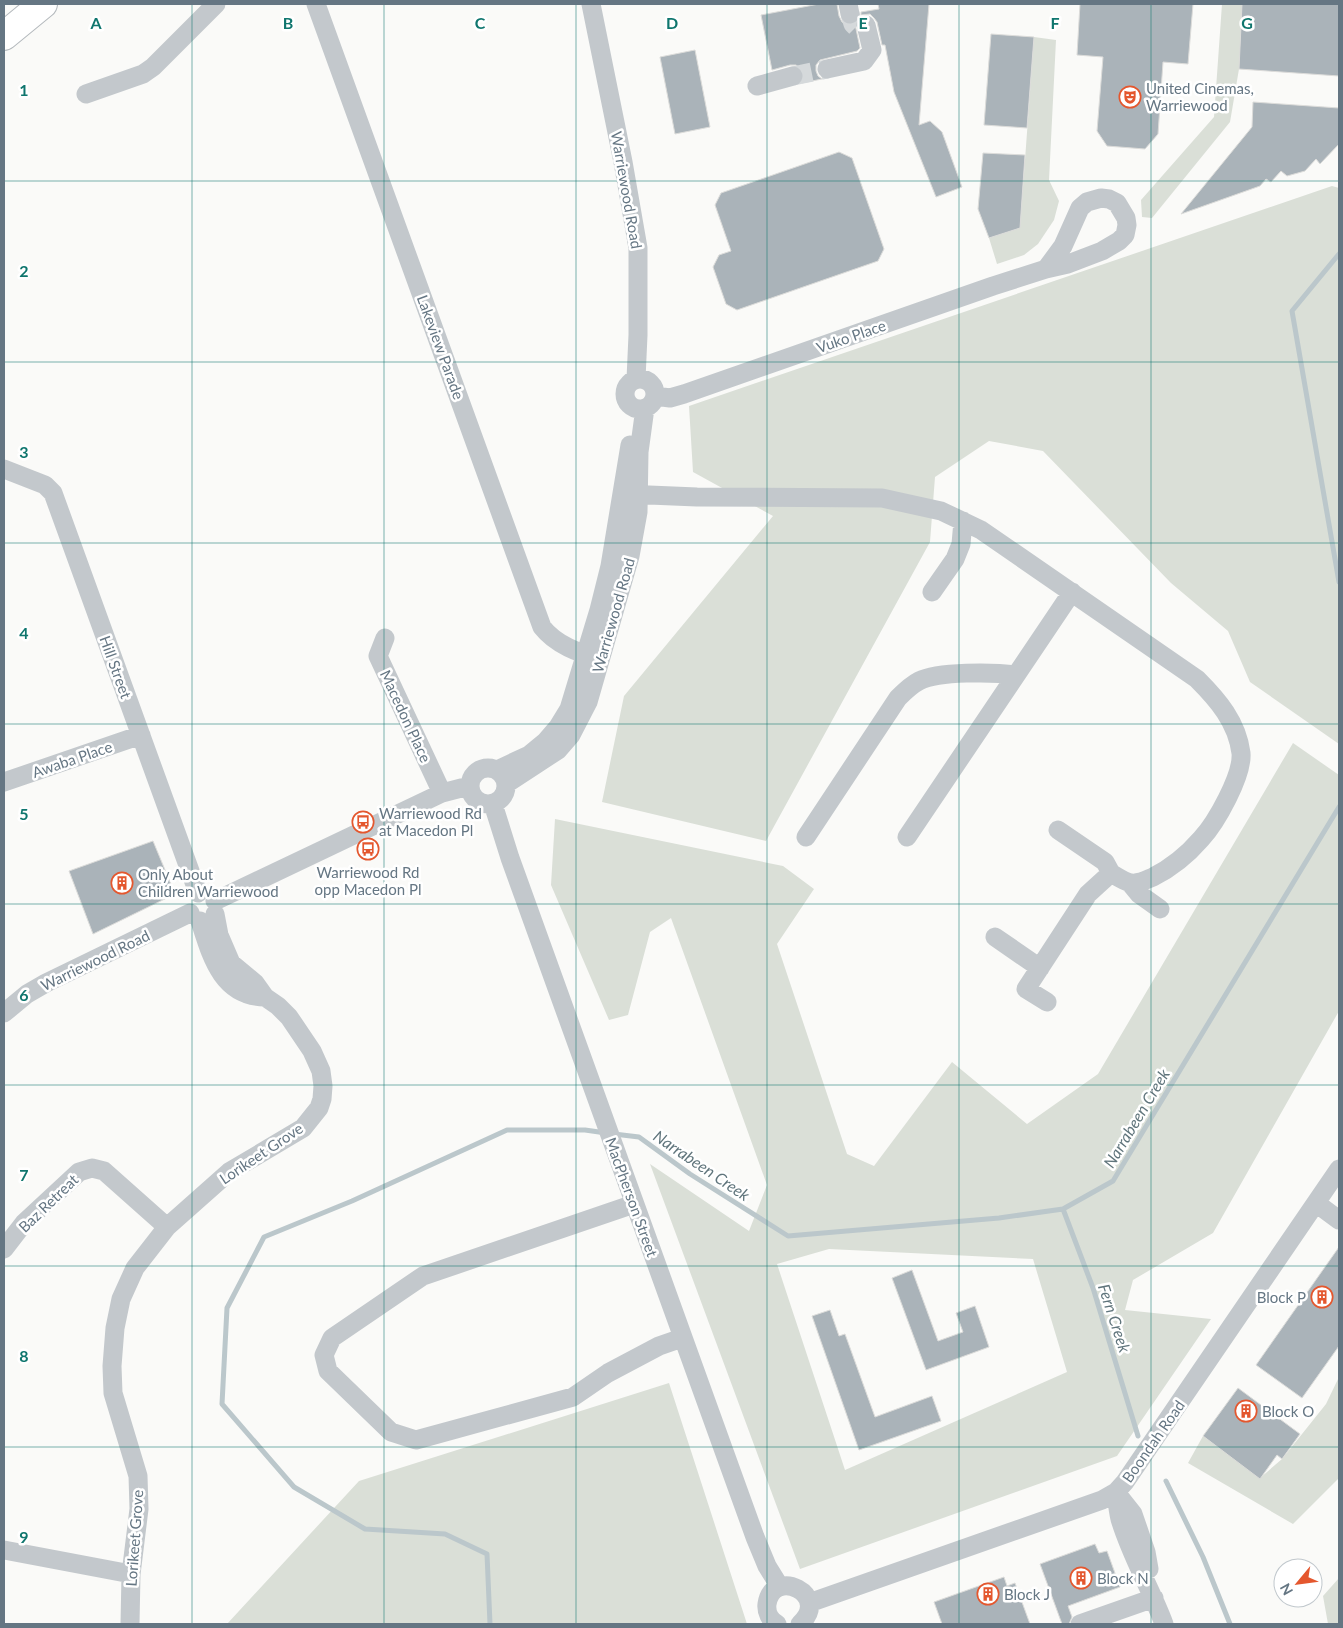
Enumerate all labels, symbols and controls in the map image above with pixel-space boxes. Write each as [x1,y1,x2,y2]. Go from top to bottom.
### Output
text: A [89,13,102,32]
text: B [283,13,293,32]
text: C [475,13,486,32]
text: D [666,13,678,32]
text: E [858,13,868,32]
text: F [1050,13,1060,32]
text: G [1241,13,1253,32]
place label: United Cinemas, Warriewood [1146,79,1254,114]
text: 1 [19,80,29,99]
theatre icon: United Cinemas, Warriewood [1118,85,1142,109]
street label: Warriewood Road [608,130,646,250]
text: 2 [19,261,29,280]
street label: Lakeview Parade [414,292,468,402]
street label: Vuko Place [814,316,888,356]
text: 3 [19,442,29,461]
street label: Warriewood Road [588,555,638,675]
text: 4 [19,623,29,642]
street label: Hill Street [96,633,136,701]
street label: Macedon Place [377,667,435,765]
street label: Awaba Place [30,737,114,781]
text: 5 [19,804,29,823]
place label: Warriewood Rd at Macedon Pl [379,804,482,839]
bus stop icon: Warriewood Rd at Macedon Pl [351,810,375,834]
bus stop icon: Warriewood Rd opp Macedon Pl [356,837,380,861]
place label: Warriewood Rd opp Macedon Pl [315,863,421,898]
place label: Only About Children Warriewood [138,865,279,900]
building icon: Only About Children Warriewood [110,871,134,895]
street label: Warriewood Road [38,926,152,994]
text: 6 [19,985,29,1004]
water label: Narrabeen Creek [1099,1065,1173,1171]
street label: Lorikeet Grove [216,1118,306,1187]
water label: Narrabeen Creek [650,1126,754,1204]
street label: MacPherson Street [602,1135,662,1260]
text: 7 [19,1165,29,1184]
street label: Baz Retreat [15,1170,82,1236]
water label: Fern Creek [1095,1281,1135,1355]
building icon: Block P [1310,1285,1334,1309]
place label: Block P [1257,1288,1306,1306]
text: 8 [19,1346,29,1365]
street label: Boondah Road [1118,1396,1188,1486]
building icon: Block O [1234,1399,1258,1423]
place label: Block O [1262,1402,1314,1420]
street label: Lorikeet Grove [122,1489,146,1587]
text: 9 [19,1527,29,1546]
north arrow [1273,1558,1323,1608]
building icon: Block N [1069,1566,1093,1590]
place label: Block N [1097,1569,1149,1587]
text: N [1276,1581,1296,1598]
building icon: Block J [976,1582,1000,1606]
place label: Block J [1004,1585,1050,1603]

